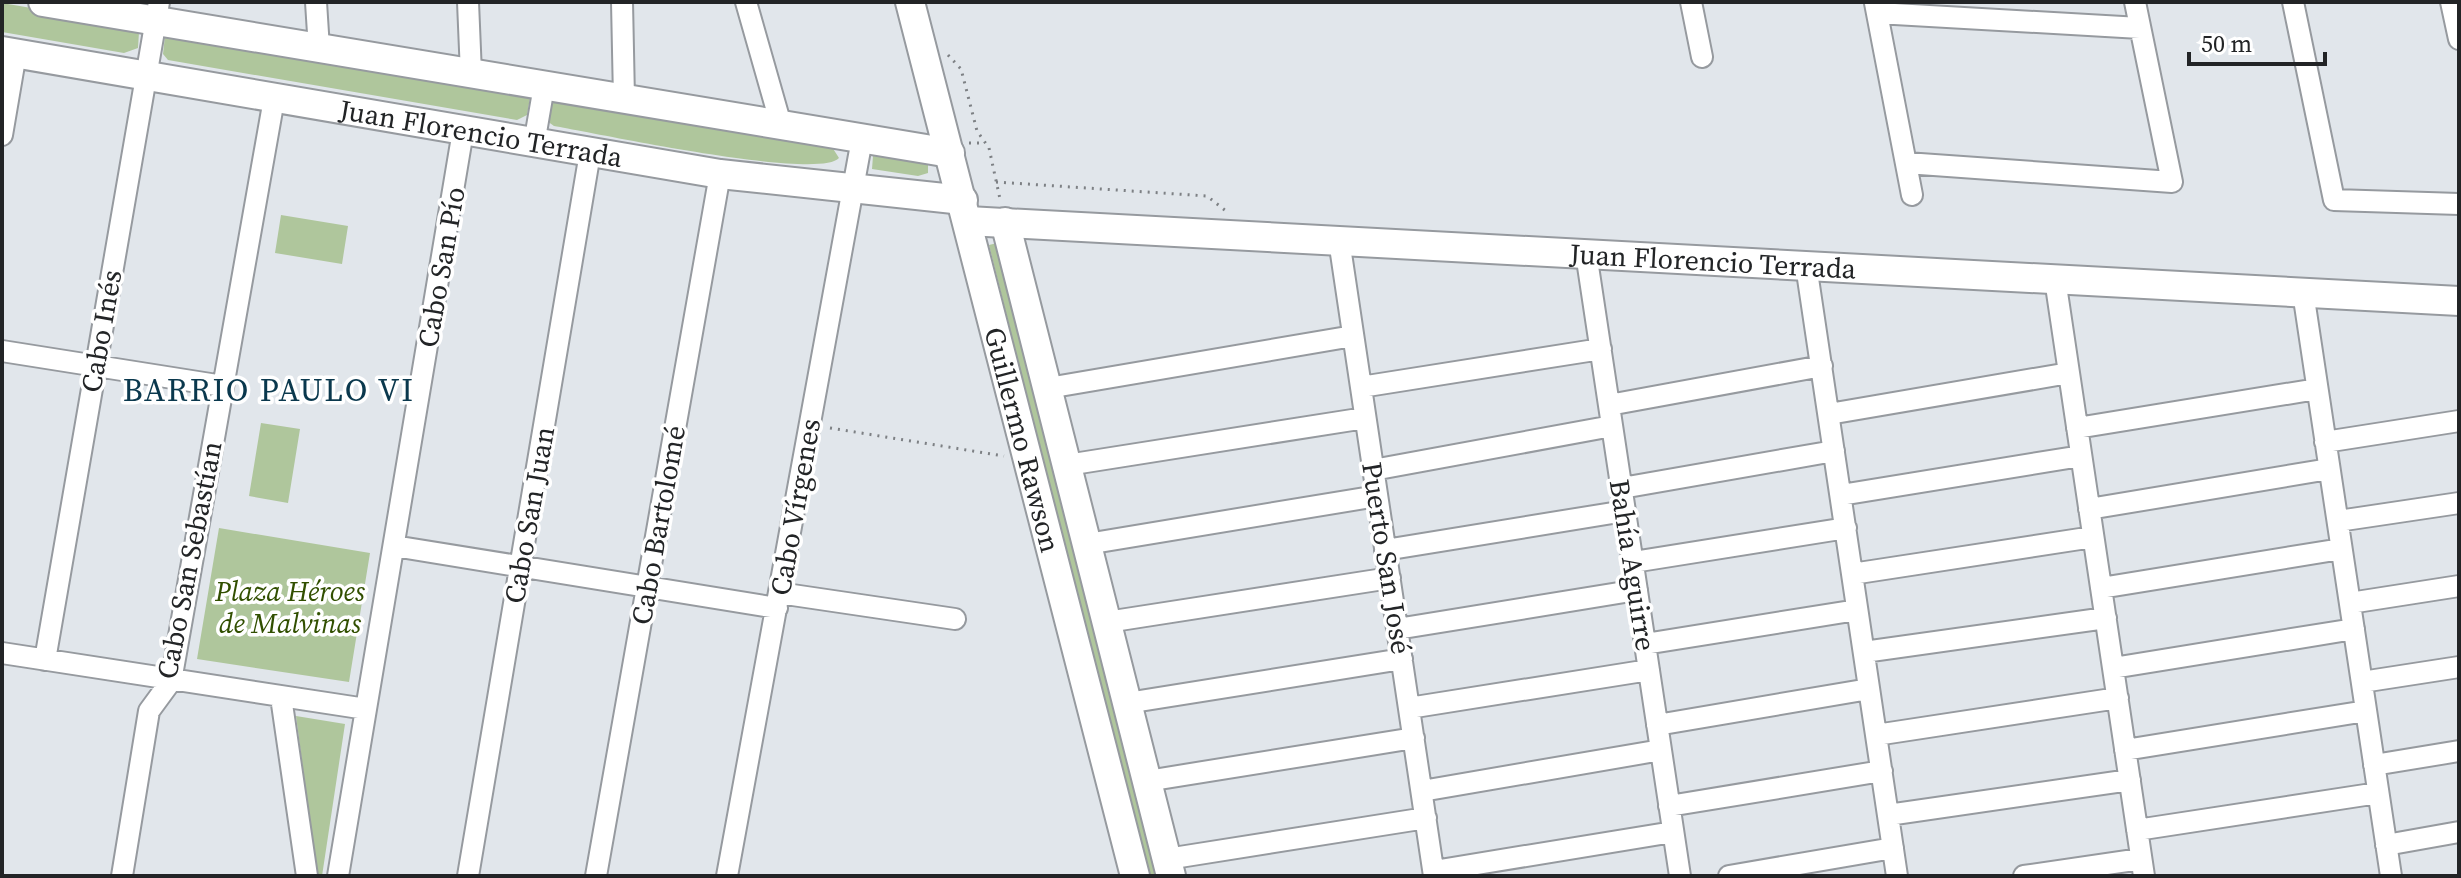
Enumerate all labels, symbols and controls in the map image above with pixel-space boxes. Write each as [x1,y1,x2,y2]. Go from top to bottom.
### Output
scale bar [2189,16,2325,66]
text: 50 m [2201,27,2252,60]
street label: Juan Florencio Terrada [336,90,626,176]
street label: Cabo San Pío [408,184,474,350]
street label: Juan Florencio Terrada [1568,234,1858,288]
street label: Cabo Inés [72,267,130,395]
street label: Guillermo Rawson [975,323,1070,557]
district label: BARRIO PAULO VI [123,368,415,412]
street label: Cabo Vírgenes [761,416,829,598]
street label: Cabo Bartolomé [622,422,694,628]
street label: Cabo San Juan [495,424,563,606]
street label: Cabo San Sebastían [147,438,231,682]
street label: Puerto San José [1353,459,1421,657]
street label: Bahía Aguirre [1601,476,1665,654]
park label: Plaza Héroes de Malvinas [214,572,366,642]

